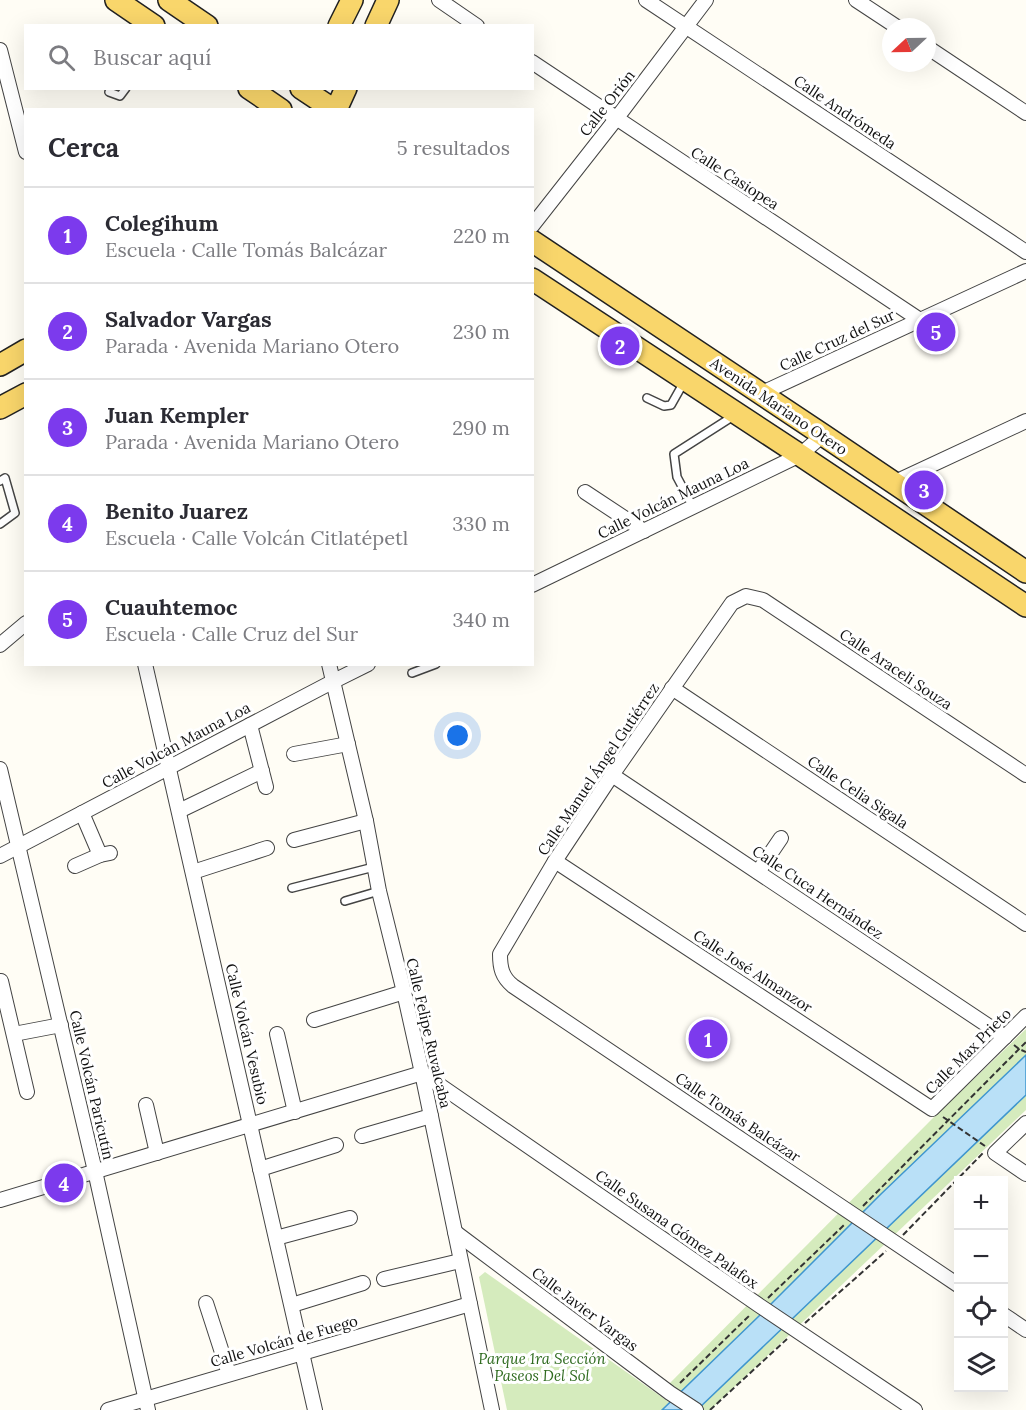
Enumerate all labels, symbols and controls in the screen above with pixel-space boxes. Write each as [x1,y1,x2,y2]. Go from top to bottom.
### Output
north arrow [882,18,936,72]
search box [24,24,534,90]
icon: search [45,41,78,74]
text: Buscar aquí [93,43,211,71]
street label: Calle Orión [575,66,639,140]
street label: Calle Andrómeda [790,71,900,153]
text: Cerca [48,131,119,164]
text: 5 resultados [397,135,510,160]
street label: Calle Casiopea [687,142,783,214]
text: Colegihum [105,209,218,237]
text: 1 [63,223,72,248]
text: 220 m [453,223,510,248]
text: Escuela · Calle Tomás Balcázar [105,237,387,262]
text: Salvador Vargas [105,305,272,333]
street label: Calle Cruz del Sur [776,305,898,375]
pin: 5 [916,310,956,354]
text: 2 [62,319,73,344]
text: 230 m [453,319,510,344]
pin: 2 [600,324,640,368]
text: Parada · Avenida Mariano Otero [105,333,399,358]
street label: Avenida Mariano Otero [706,352,851,459]
text: Juan Kempler [105,401,249,429]
text: 3 [62,415,73,440]
text: 290 m [452,415,510,440]
text: Parada · Avenida Mariano Otero [105,429,399,454]
street label: Calle Volcán Mauna Loa [594,453,752,543]
pin: 3 [904,468,944,512]
text: Benito Juarez [105,497,248,525]
text: 4 [62,511,73,536]
text: 330 m [452,511,510,536]
text: Escuela · Calle Volcán Citlatépetl [105,525,408,550]
text: Cuauhtemoc [105,593,237,621]
text: 5 [62,607,73,632]
text: 340 m [452,607,510,632]
text: Escuela · Calle Cruz del Sur [105,621,358,646]
street label: Calle Araceli Souza [836,624,956,714]
street label: Calle Manuel Ángel Gutiérrez [533,679,663,859]
street label: Calle Volcán Mauna Loa [98,698,254,792]
your location [443,721,472,750]
street label: Calle Celia Sigala [804,751,912,833]
street label: Calle Cuca Hernández [749,841,887,943]
street label: Calle José Almanzor [690,925,817,1017]
street label: Calle Felipe Ruvalcaba [402,956,456,1110]
street label: Calle Volcán Vesubio [222,962,273,1107]
street label: Calle Max Prieto [921,1004,1015,1098]
street label: Calle Volcán Paricutín [66,1008,118,1162]
pin: 1 [688,1016,728,1062]
street label: Calle Tomás Balcázar [672,1068,805,1166]
pin: 4 [44,1160,84,1206]
street label: Calle Susana Gómez Palafox [592,1165,762,1293]
map controls [954,1176,1008,1392]
button: + [954,1176,1008,1230]
button: − [954,1230,1008,1284]
street label: Calle Javier Vargas [528,1263,642,1355]
button: locate [954,1284,1008,1338]
street label: Calle Volcán de Fuego [208,1311,360,1371]
button: layers [954,1338,1008,1392]
park label: Parque 1ra Sección Paseos Del Sol [478,1349,606,1385]

